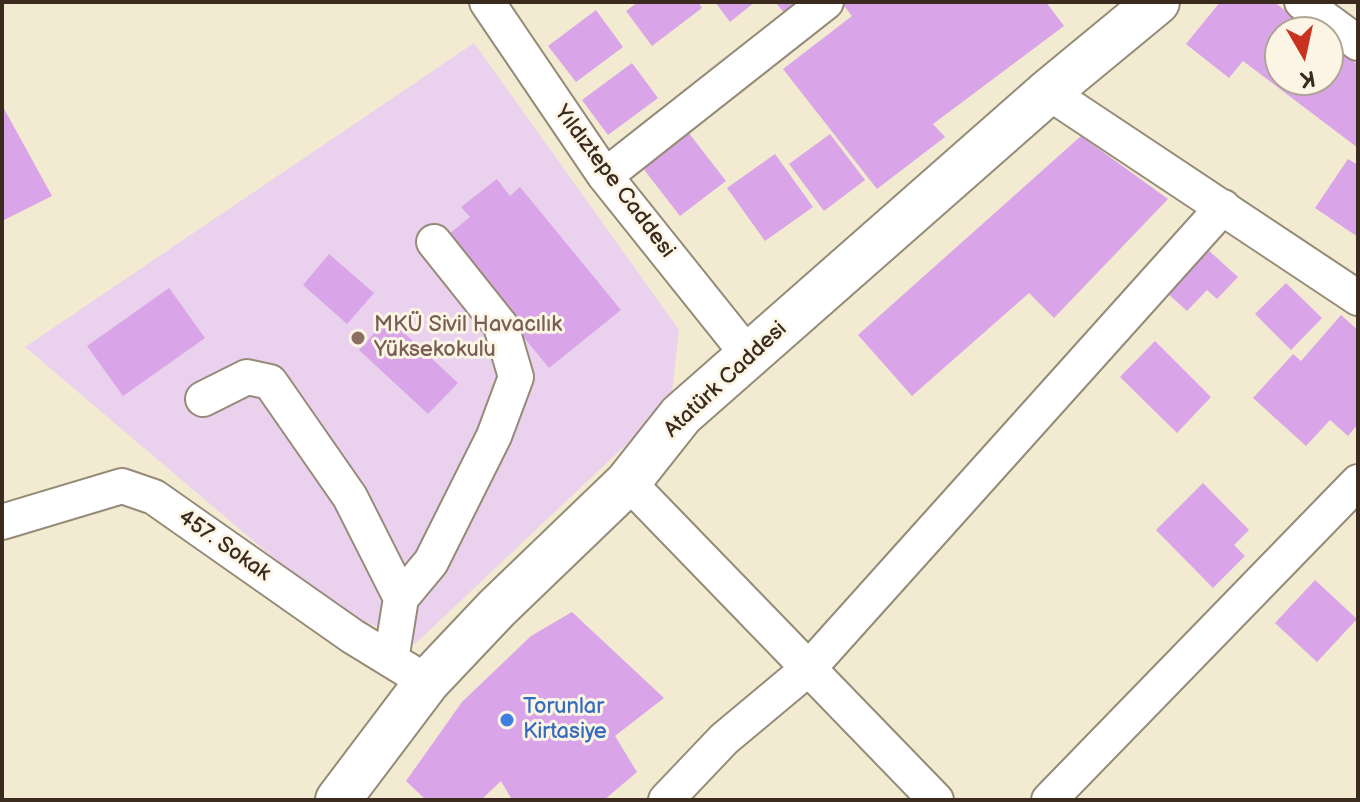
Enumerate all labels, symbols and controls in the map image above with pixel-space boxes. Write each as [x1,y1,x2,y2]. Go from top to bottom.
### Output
north arrow [1264,16,1344,96]
text: K [1298,64,1317,93]
street label: Yıldıztepe Caddesi [548,100,680,264]
place label: MKÜ Sivil Havacılık Yüksekokulu [374,312,562,364]
street label: Atatürk Caddesi [659,316,793,444]
marker: MKÜ Sivil Havacılık Yüksekokulu [349,329,367,347]
street label: 457. Sokak [173,505,275,587]
place label: Torunlar Kirtasiye [523,694,607,746]
marker: Torunlar Kirtasiye [498,711,516,729]

